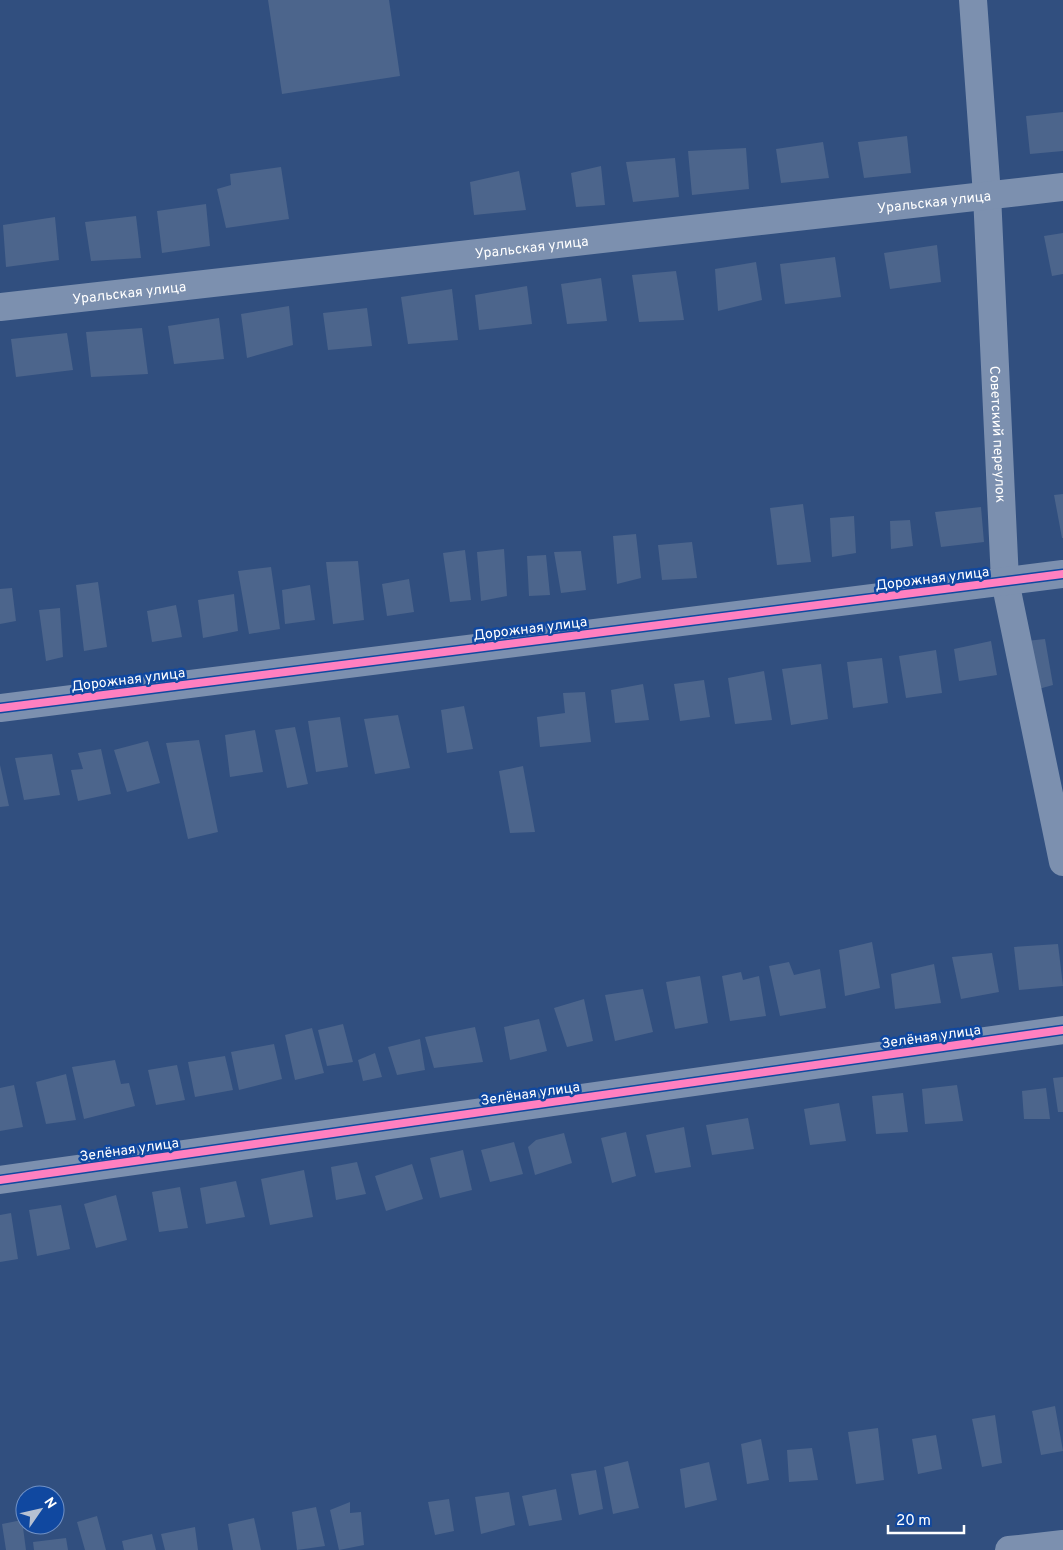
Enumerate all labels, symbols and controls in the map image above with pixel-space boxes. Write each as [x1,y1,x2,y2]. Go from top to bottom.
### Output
street label: Уральская улица [877,188,992,218]
street label: Уральская улица [474,234,590,263]
street label: Уральская улица [72,279,187,309]
street label: Советский переулок [985,365,1008,503]
street label: Дорожная улица [874,564,990,595]
street label: Дорожная улица [472,614,588,645]
street label: Дорожная улица [70,665,186,696]
street label: Зелёная улица [880,1022,982,1053]
street label: Зелёная улица [479,1079,581,1110]
street label: Зелёная улица [78,1135,180,1166]
north arrow [15,1485,65,1535]
text: N [40,1495,59,1512]
scale bar [888,1502,964,1534]
text: 20 m [896,1512,931,1531]

